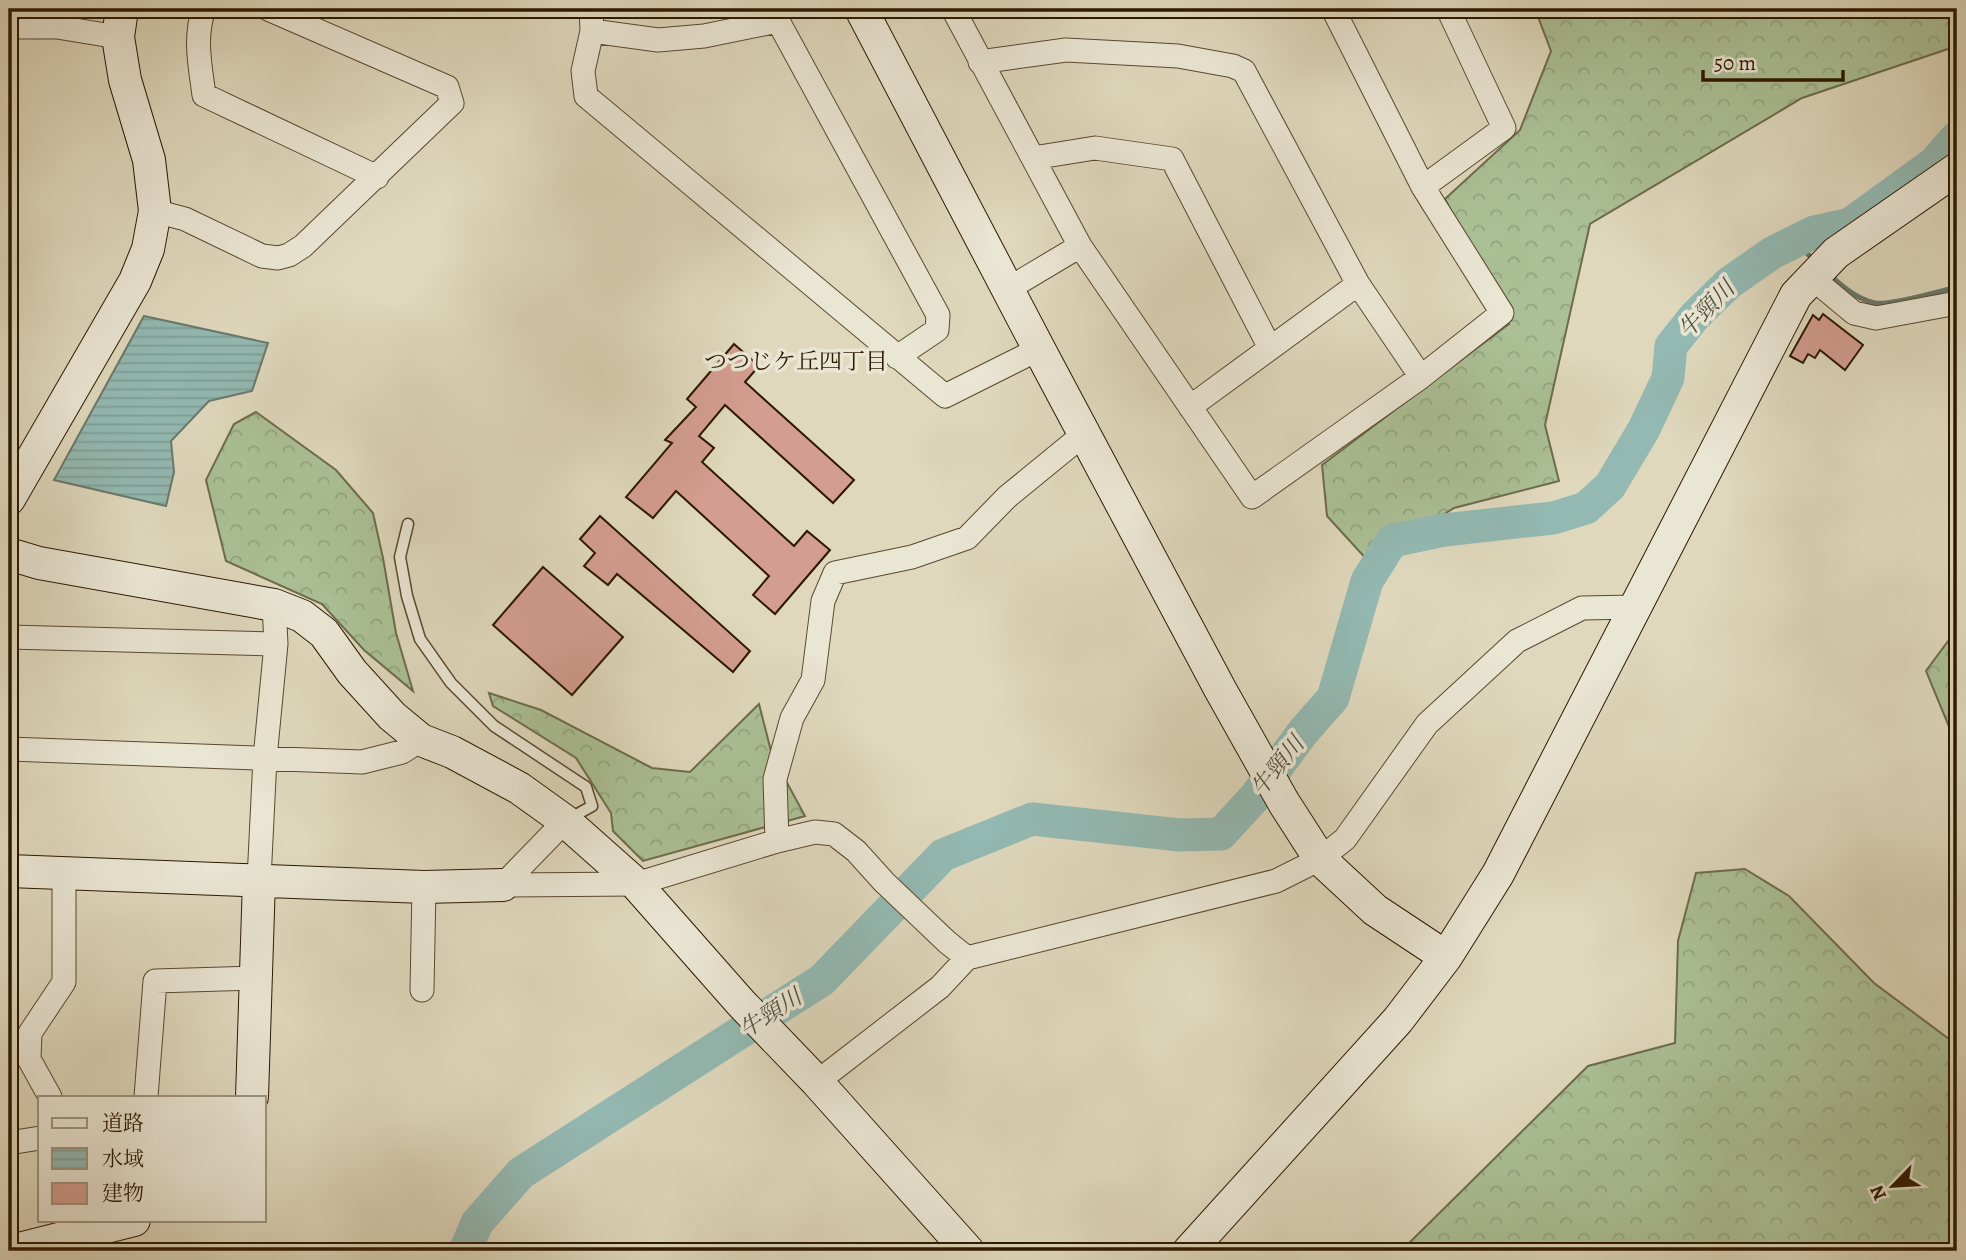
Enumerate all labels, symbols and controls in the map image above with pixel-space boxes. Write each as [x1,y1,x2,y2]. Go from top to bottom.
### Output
scale bar [1703,38,1843,82]
text: 50 m [1714,49,1756,77]
water label: 牛頸川 [1671,272,1744,345]
district label: つつじケ丘四丁目 [704,346,888,377]
water label: 牛頸川 [1244,727,1313,803]
water label: 牛頸川 [733,980,810,1045]
legend [38,1096,266,1222]
text: 道路 [102,1109,144,1137]
text: 水域 [102,1145,144,1173]
north arrow [1857,1152,1927,1222]
text: 建物 [102,1179,144,1207]
text: N [1864,1181,1893,1205]

